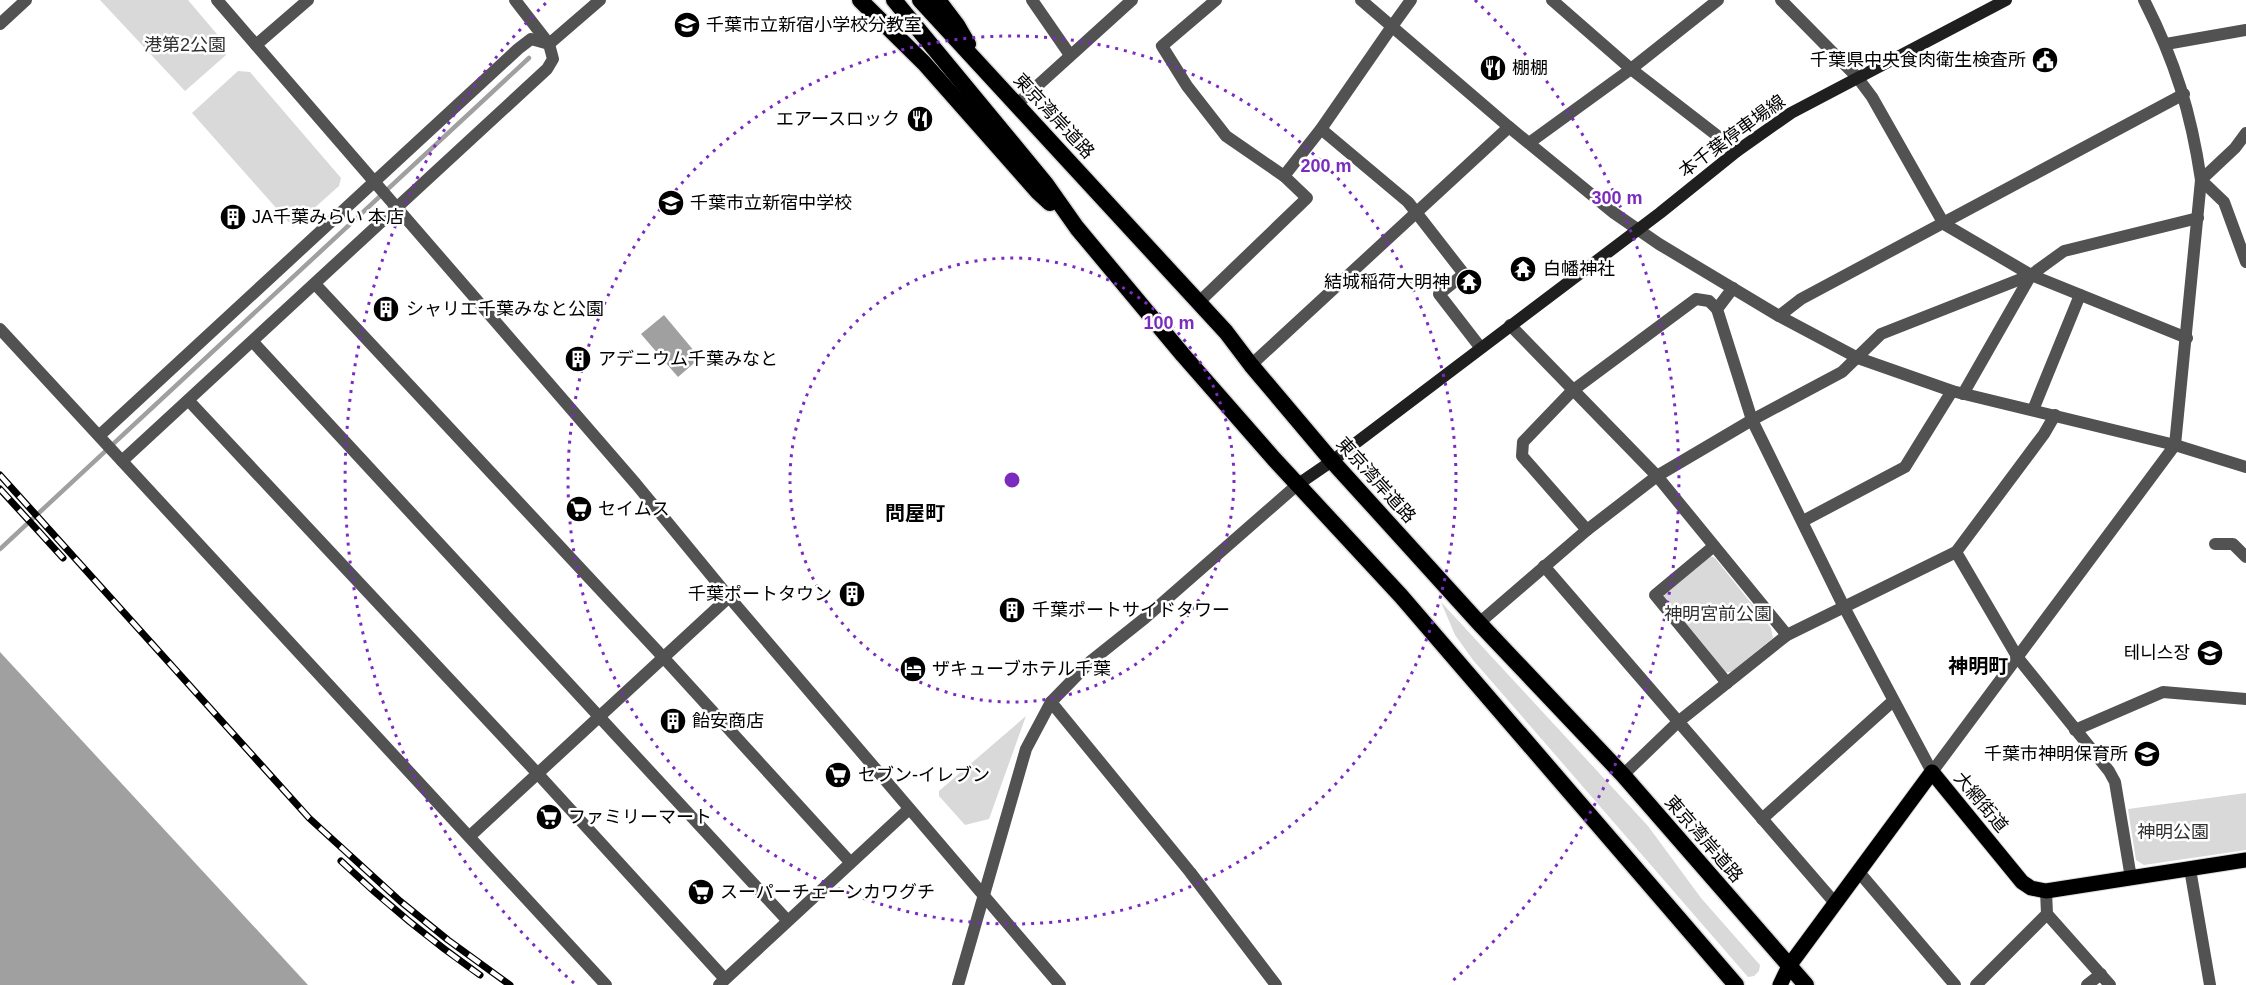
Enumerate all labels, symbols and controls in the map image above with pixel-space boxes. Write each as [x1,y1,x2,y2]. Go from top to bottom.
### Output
school or university icon: 千葉市立新宿小学校分教室 [672,10,702,40]
place label: 千葉市立新宿小学校分教室 [706,15,922,35]
park label: 港第2公園 [144,35,226,55]
public building icon: 千葉県中央食肉衛生検査所 [2030,45,2060,75]
place label: 千葉県中央食肉衛生検査所 [1810,50,2026,70]
restaurant icon: 棚棚 [1478,53,1508,83]
place label: 棚棚 [1512,58,1548,78]
street label: 東京湾岸道路 [1010,70,1098,162]
street label: 本千葉停車場線 [1675,91,1789,181]
restaurant icon: エアースロック [905,104,935,134]
place label: エアースロック [776,109,900,129]
text: 200 m [1300,156,1352,176]
school or university icon: 千葉市立新宿中学校 [656,188,686,218]
text: 300 m [1591,188,1643,208]
place label: 千葉市立新宿中学校 [690,193,852,213]
building icon: JA千葉みらい 本店 [218,202,248,232]
place label: JA千葉みらい 本店 [252,207,404,227]
temple icon: 白幡神社 [1508,254,1538,284]
place label: 白幡神社 [1543,259,1615,279]
temple icon: 結城稲荷大明神 [1454,267,1484,297]
place label: 結城稲荷大明神 [1324,272,1450,292]
building icon: シャリエ千葉みなと公園 [371,294,401,324]
place label: シャリエ千葉みなと公園 [406,299,604,319]
text: 100 m [1143,313,1195,333]
building icon: アデニウム千葉みなと [563,344,593,374]
place label: アデニウム千葉みなと [598,349,778,369]
street label: 東京湾岸道路 [1332,433,1420,527]
centre of rings [1002,470,1022,490]
supermarket icon: セイムス [564,494,594,524]
place label: セイムス [598,499,670,519]
district label: 問屋町 [885,502,945,524]
building icon: 千葉ポートタウン [837,579,867,609]
place label: 千葉ポートタウン [688,584,832,604]
building icon: 千葉ポートサイドタワー [997,595,1027,625]
place label: 千葉ポートサイドタワー [1032,600,1230,620]
park label: 神明宮前公園 [1664,604,1772,624]
school or university icon: 테니스장 [2195,638,2225,668]
place label: 테니스장 [2124,643,2190,663]
hotel icon: ザキューブホテル千葉 [898,654,928,684]
district label: 神明町 [1948,655,2008,677]
place label: ザキューブホテル千葉 [932,659,1111,679]
building icon: 飴安商店 [658,706,688,736]
place label: 飴安商店 [692,711,764,731]
school or university icon: 千葉市神明保育所 [2132,739,2162,769]
place label: 千葉市神明保育所 [1984,744,2128,764]
supermarket icon: セブン-イレブン [823,760,853,790]
place label: セブン-イレブン [858,765,990,785]
street label: 大網街道 [1950,768,2012,836]
street label: 東京湾岸道路 [1661,792,1747,886]
supermarket icon: ファミリーマート [534,802,564,832]
place label: ファミリーマート [568,807,712,827]
park label: 神明公園 [2137,822,2209,842]
supermarket icon: スーパーチェーンカワグチ [686,877,716,907]
place label: スーパーチェーンカワグチ [720,882,935,902]

